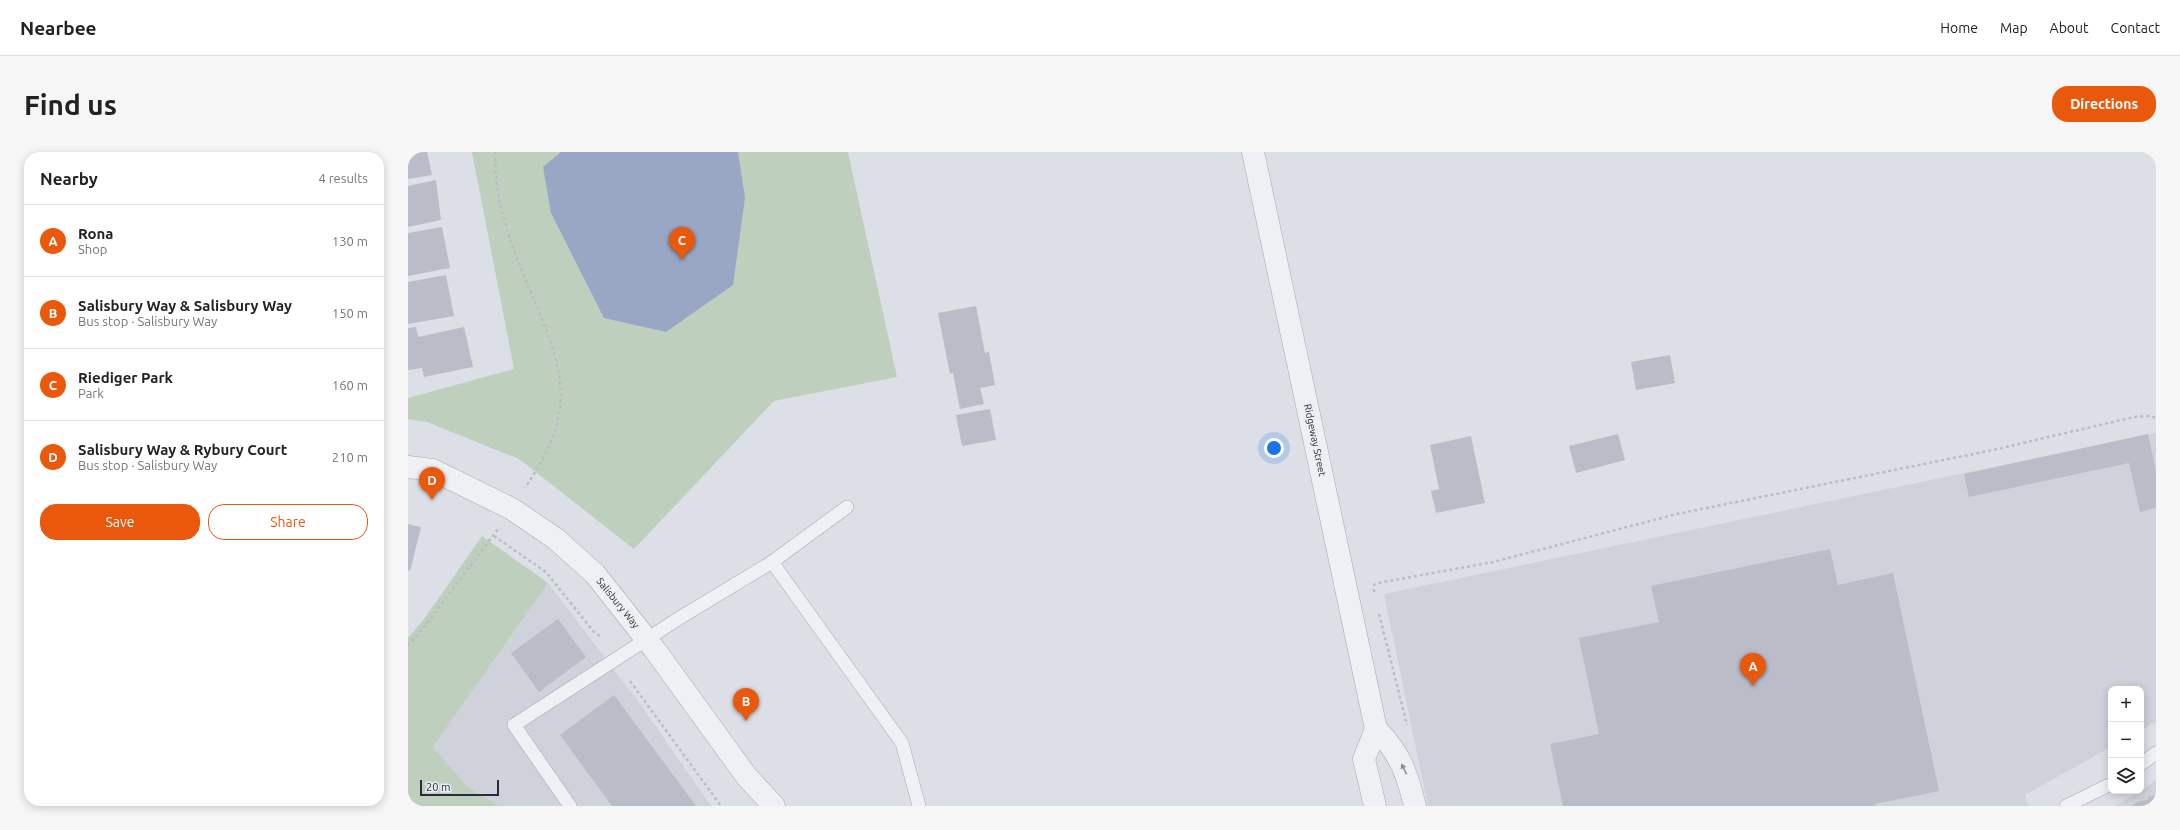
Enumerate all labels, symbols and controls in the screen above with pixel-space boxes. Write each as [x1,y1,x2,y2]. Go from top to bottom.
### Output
text: Nearbee [20,17,97,39]
text: Home [1940,20,1978,36]
text: Map [2000,20,2028,36]
text: About [2050,20,2089,36]
text: Contact [2111,20,2160,36]
button: Directions [2052,86,2156,122]
text: Find us [24,89,117,120]
text: Nearby [40,169,98,188]
text: 4 results [318,171,368,185]
text: Rona [78,225,114,242]
pin: C [669,227,695,260]
text: A [48,234,58,248]
text: 130 m [332,234,368,248]
text: Shop [78,242,107,256]
text: Salisbury Way & Salisbury Way [78,297,292,314]
text: B [49,306,57,320]
text: 150 m [332,306,368,320]
text: Bus stop · Salisbury Way [78,314,217,328]
text: Riediger Park [78,369,173,386]
text: C [49,378,57,392]
text: 160 m [332,378,368,392]
text: Park [78,386,104,400]
street label: Ridgeway Street [1302,403,1328,477]
your location [1264,438,1284,458]
text: Salisbury Way & Rybury Court [78,441,287,458]
text: D [48,450,58,464]
text: 210 m [332,450,368,464]
text: Bus stop · Salisbury Way [78,458,217,472]
pin: D [419,467,445,500]
button: Save [40,504,200,540]
button: Share [208,504,368,540]
street label: Salisbury Way [594,576,642,630]
pin: A [1740,653,1766,686]
map controls [2108,686,2144,794]
button: + [2108,686,2144,722]
pin: B [733,688,759,721]
button: − [2108,722,2144,758]
button: layers [2108,758,2144,794]
one-way arrow [1401,763,1407,775]
scale bar [420,778,499,797]
text: 20 m [426,781,450,793]

